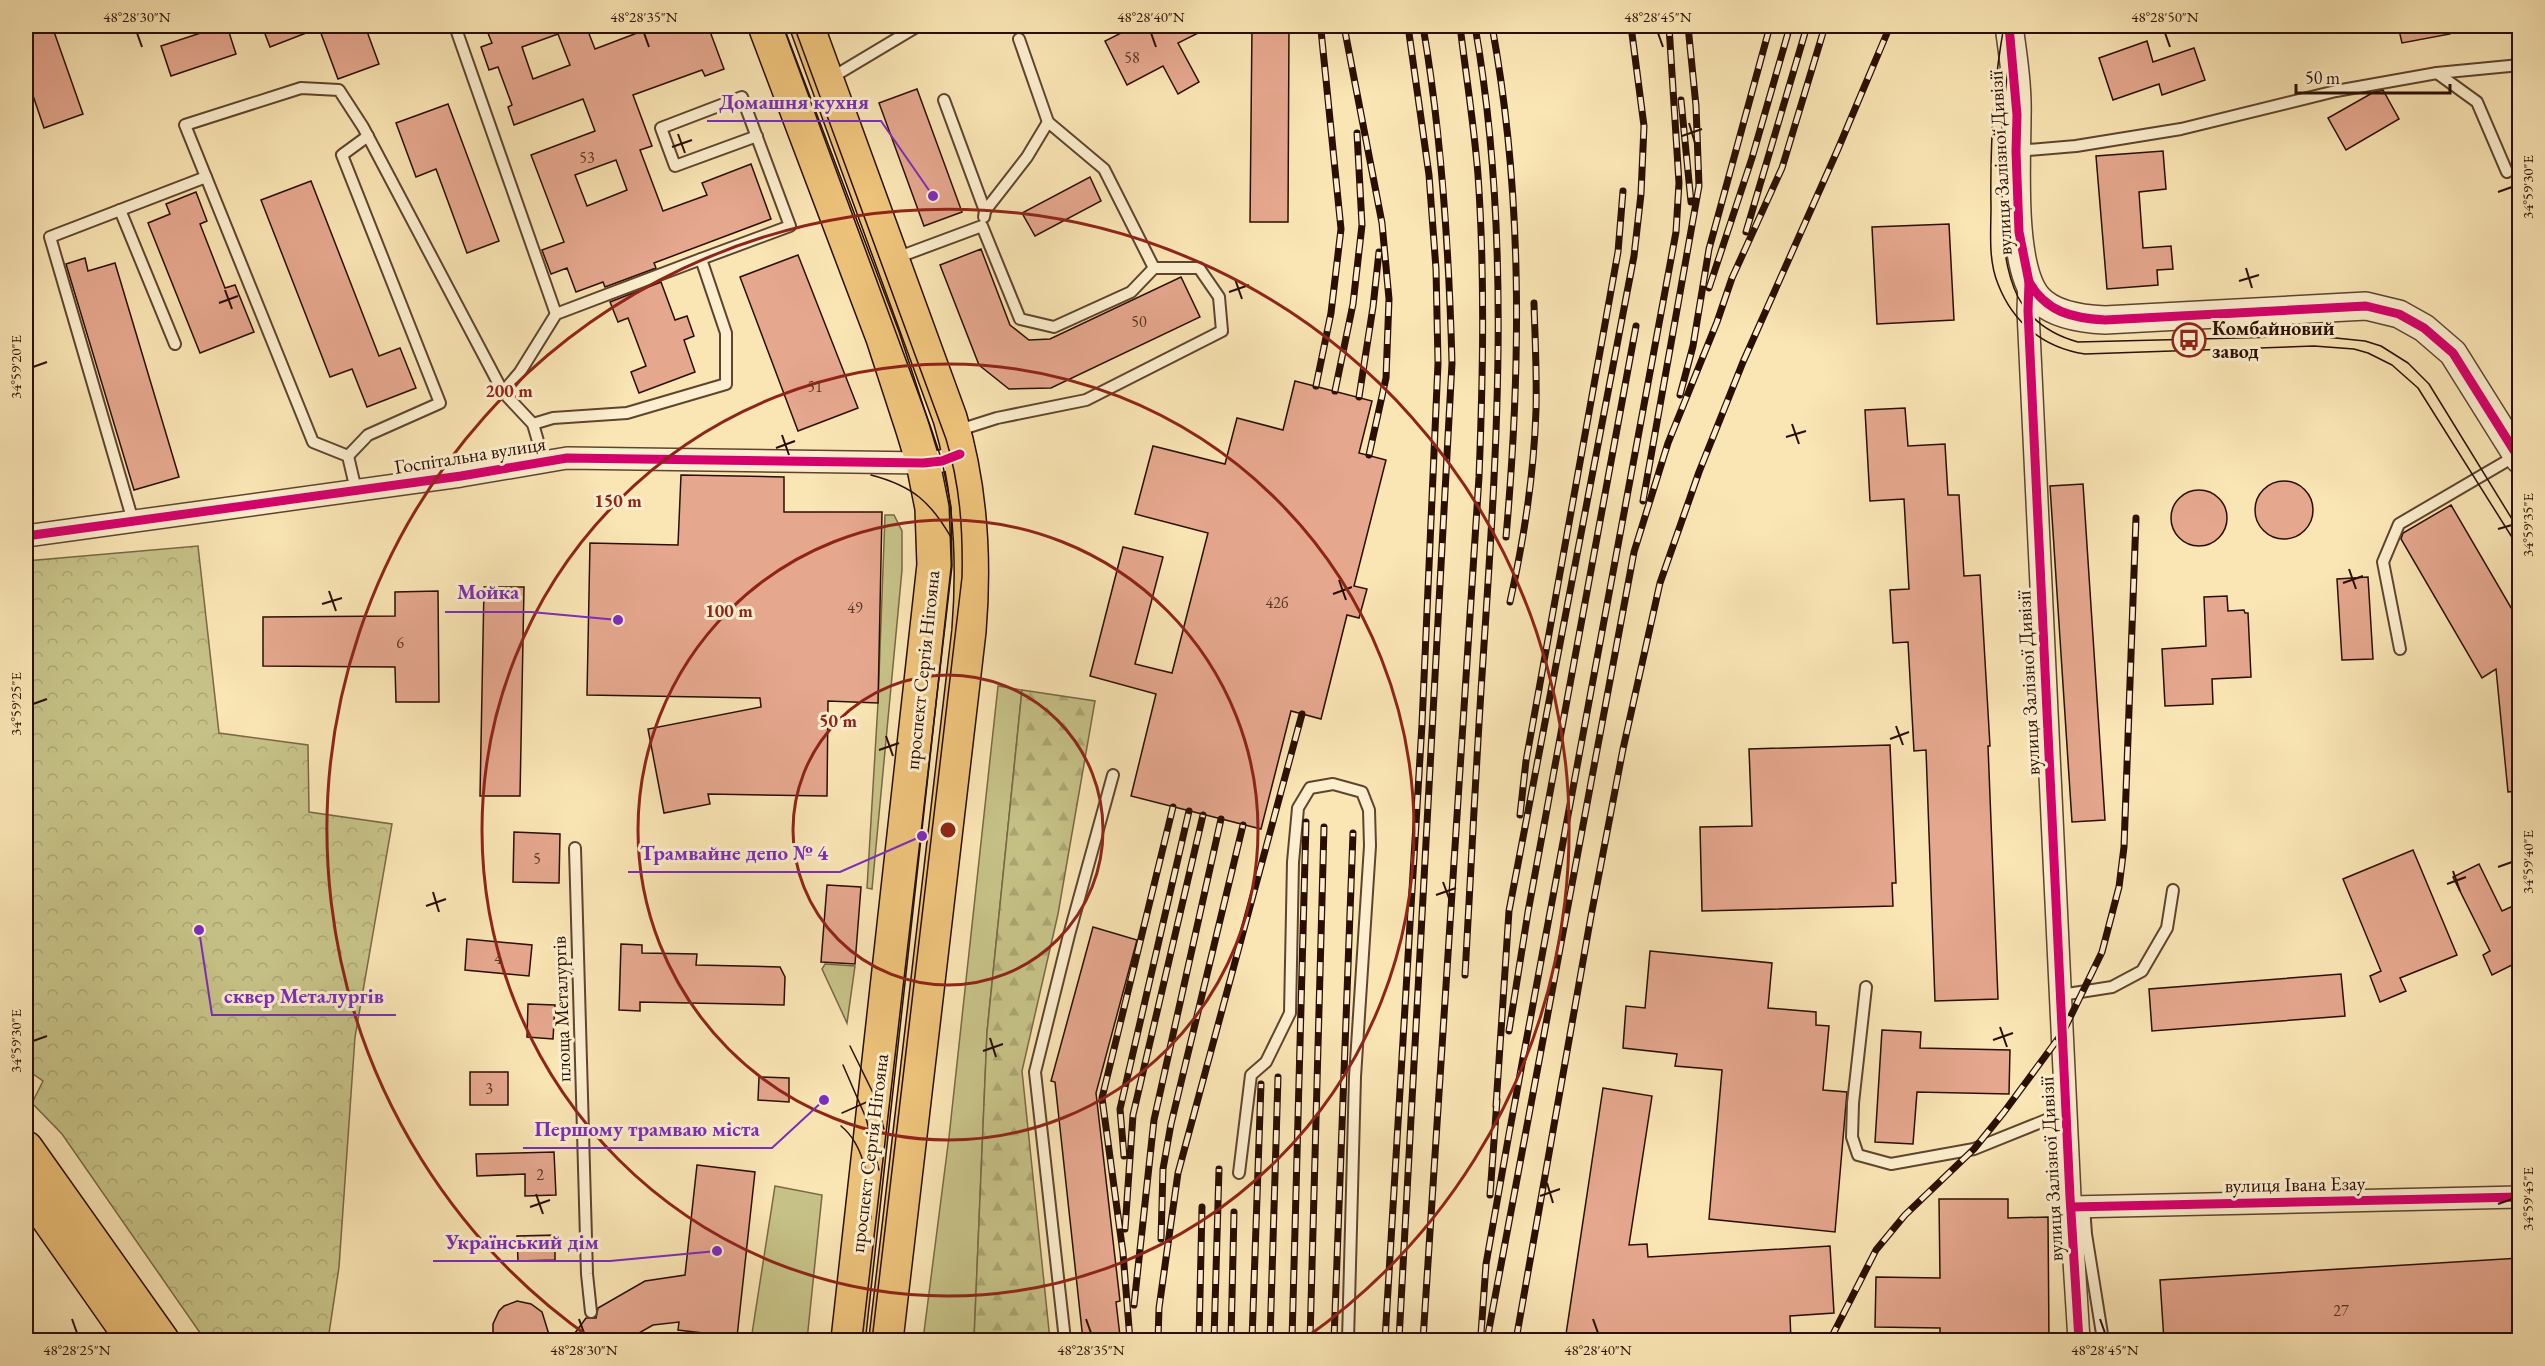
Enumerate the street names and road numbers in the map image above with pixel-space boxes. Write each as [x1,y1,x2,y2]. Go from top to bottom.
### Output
street label: вулиця Залізної Дивізії [1982,69,2018,256]
street label: Госпітальна вулиця [392,430,548,480]
street label: проспект Сергія Нігояна [899,569,945,771]
street label: вулиця Залізної Дивізії [2010,589,2046,776]
street label: площа Металургів [545,935,577,1083]
street label: проспект Сергія Нігояна [844,1052,894,1254]
street label: вулиця Залізної Дивізії [2033,1075,2069,1262]
street label: вулиця Івана Езау [2224,1170,2366,1198]

